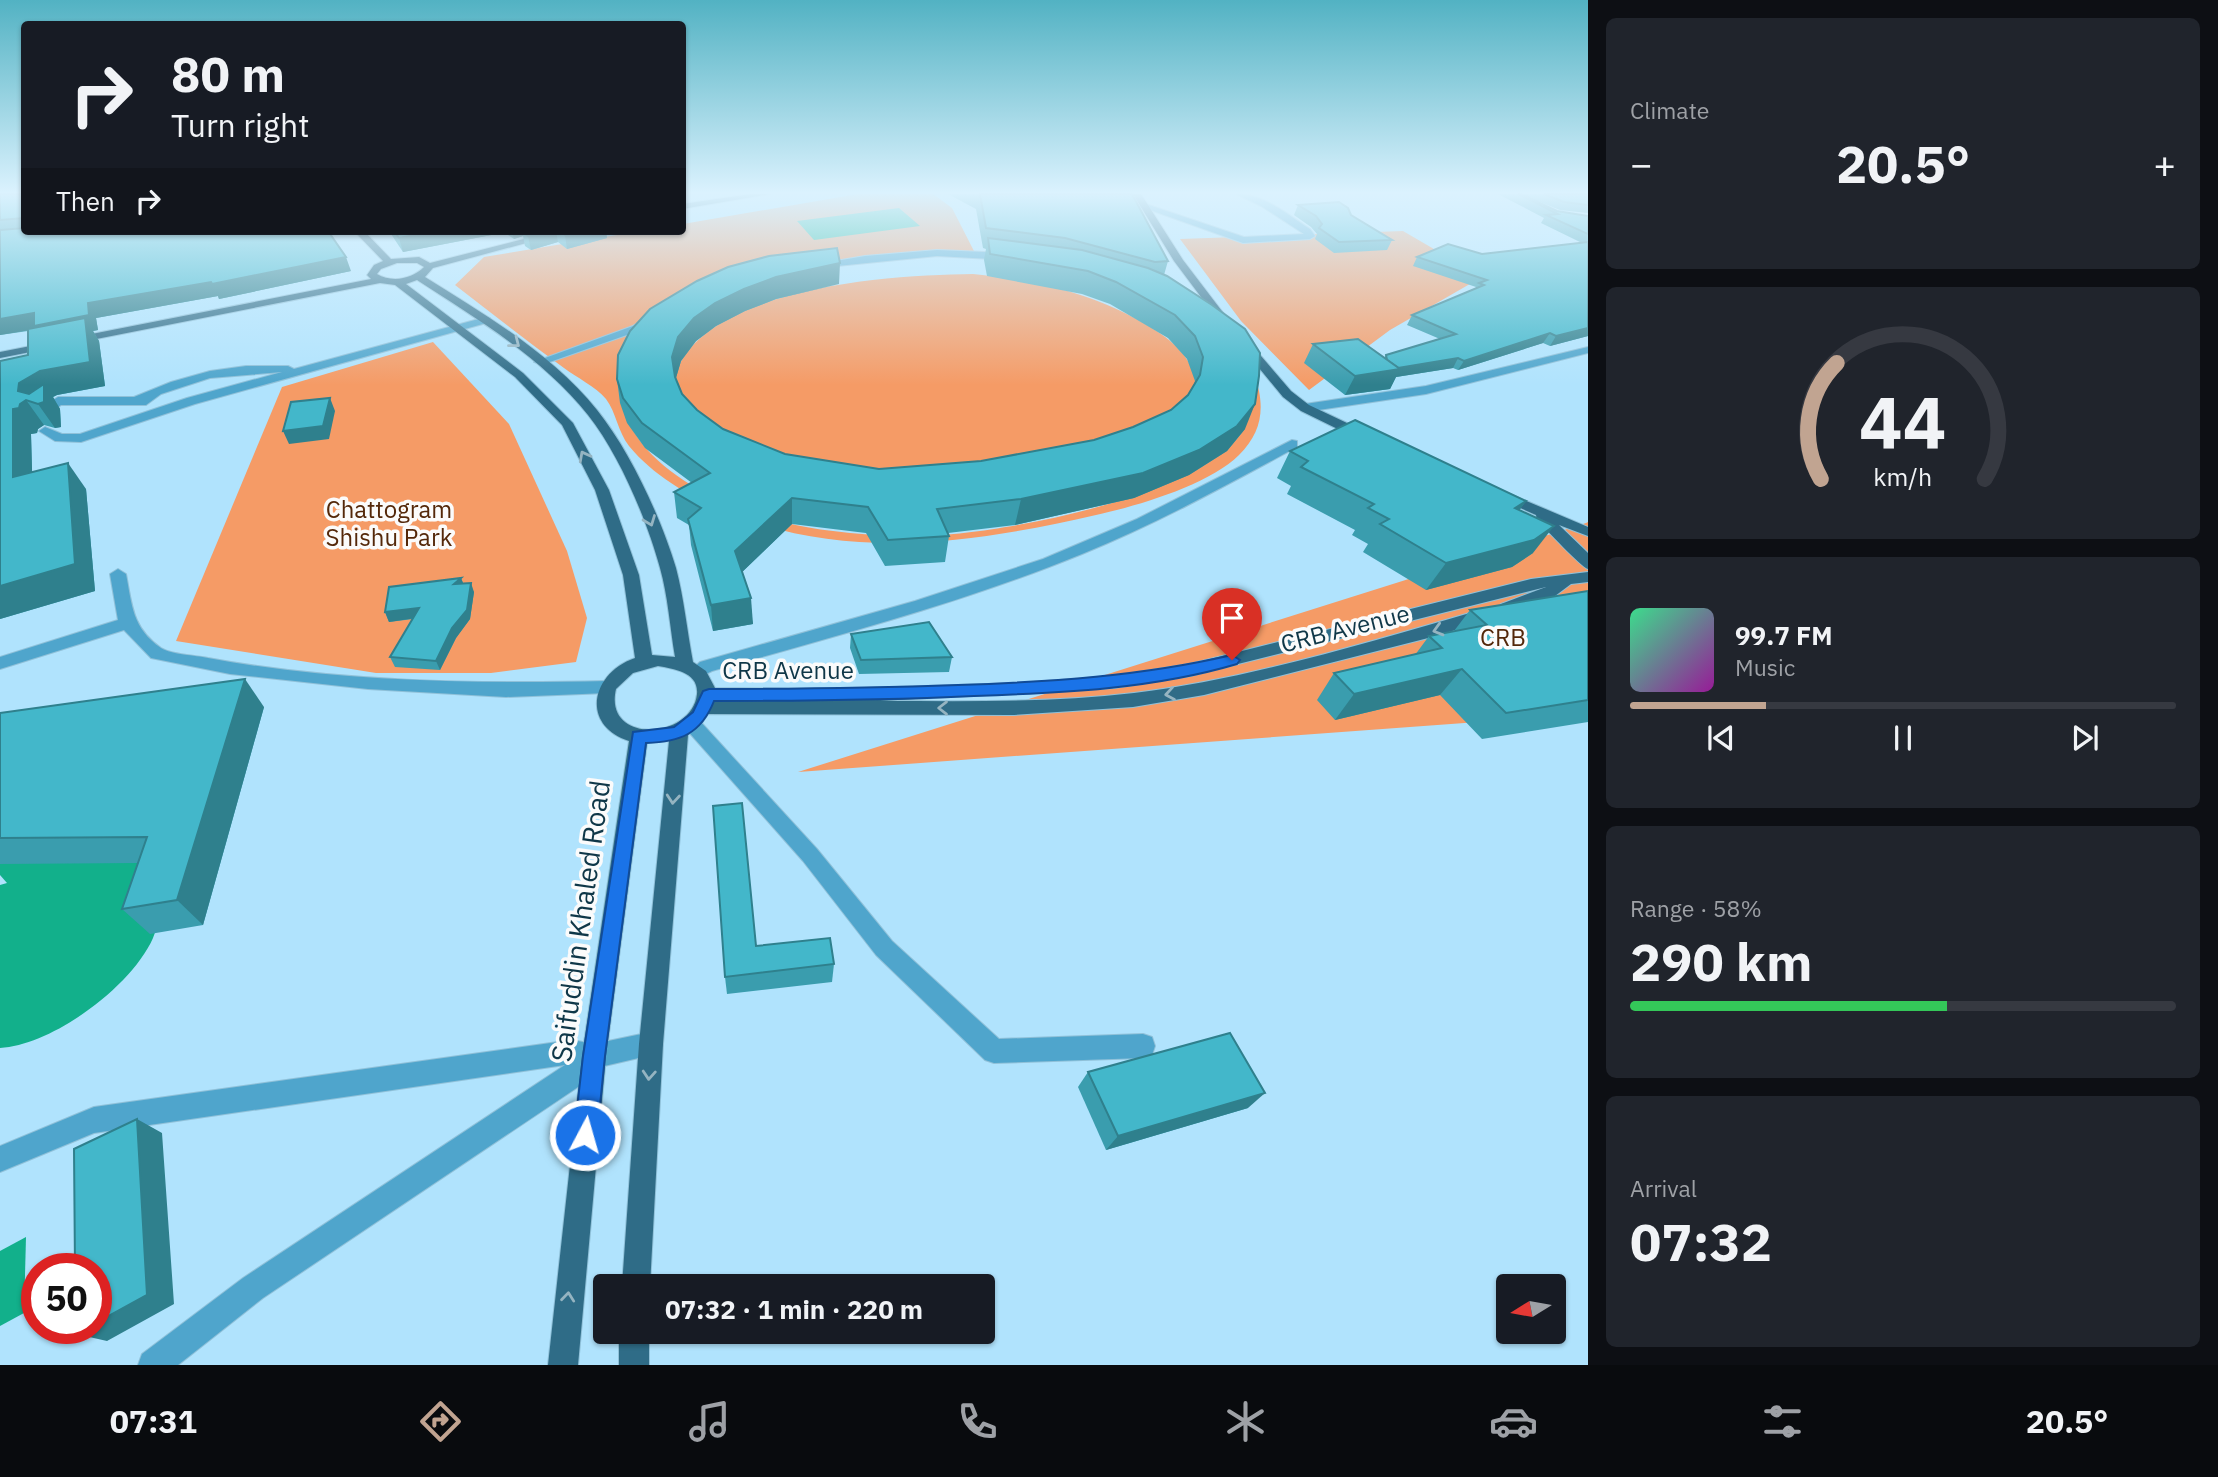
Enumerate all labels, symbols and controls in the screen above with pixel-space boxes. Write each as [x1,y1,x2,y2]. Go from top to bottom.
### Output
text: 80 m [171,42,285,105]
icon: right [56,49,147,140]
text: Climate [1630,95,1709,125]
text: Turn right [171,104,309,146]
text: 20.5° [1836,130,1970,197]
text: − [1630,139,1653,188]
text: + [2153,139,2176,188]
icon: right [129,182,167,220]
text: Then [56,184,115,218]
one-way arrow [508,334,520,347]
text: 44 [1859,375,1947,470]
one-way arrow [579,451,593,463]
text: km/h [1874,460,1932,493]
park label: Chattogram Shishu Park [326,493,453,553]
one-way arrow [642,514,656,526]
pin [1202,588,1262,660]
street label: CRB Avenue [1277,597,1413,659]
icon: arrive [1213,599,1251,637]
text: 99.7 FM [1735,618,1833,652]
one-way arrow [1433,621,1445,636]
park label: CRB [1480,621,1526,653]
text: Music [1735,652,1795,682]
street label: CRB Avenue [722,654,854,686]
one-way arrow [1164,686,1176,701]
one-way arrow [937,700,948,716]
icon: previous [1702,719,1740,757]
icon: pause [1884,719,1922,757]
icon: next [2066,719,2104,757]
street label: Saifuddin Khaled Road [542,778,618,1064]
one-way arrow [666,794,681,805]
text: Range · 58% [1630,893,1762,923]
text: 290 km [1630,928,1812,995]
one-way arrow [642,1070,657,1081]
position arrow [548,1098,622,1172]
text: Arrival [1630,1173,1697,1203]
text: 07:32 [1630,1208,1772,1275]
speed limit sign: 50 [21,1253,112,1344]
north arrow [1496,1274,1566,1344]
map controls [1496,1274,1566,1344]
one-way arrow [560,1291,575,1302]
text: 07:32 · 1 min · 220 m [665,1292,923,1326]
icon: directions [416,1397,465,1446]
icon: music [685,1397,734,1446]
icon: phone [953,1397,1002,1446]
icon: climate [1221,1397,1270,1446]
icon: car [1489,1397,1538,1446]
icon: filters [1758,1397,1807,1446]
text: 07:31 [110,1400,197,1442]
text: 20.5° [2026,1400,2108,1442]

